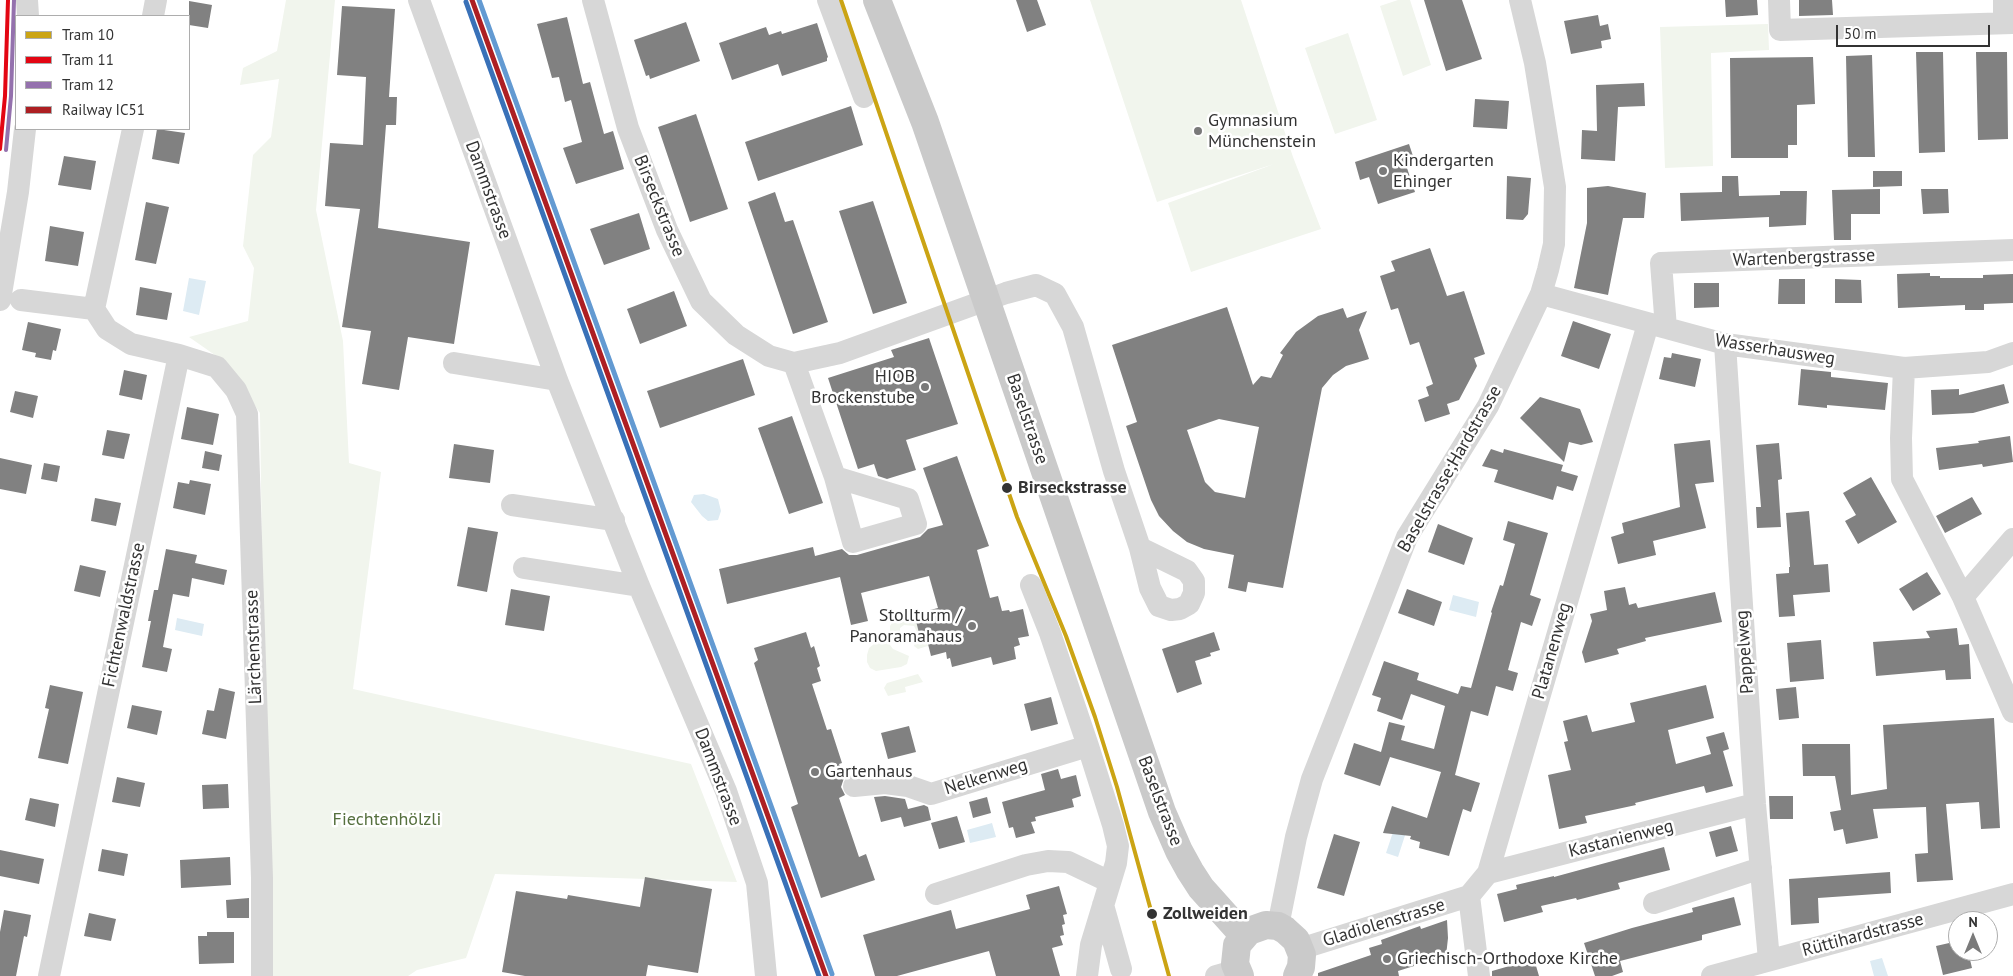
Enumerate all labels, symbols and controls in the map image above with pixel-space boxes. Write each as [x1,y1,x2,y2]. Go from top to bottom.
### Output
legend [15,15,190,130]
scale bar [1838,15,1992,47]
text: 50 m [1844,24,1877,43]
text: Tram 10 [62,25,114,44]
text: Tram 11 [62,50,114,69]
text: Tram 12 [62,75,114,94]
text: Railway IC51 [62,100,145,119]
place label: Gymnasium Münchenstein [1208,110,1316,152]
marker: Gymnasium Münchenstein [1192,125,1204,137]
street label: Dammstrasse [460,138,516,242]
place label: Kindergarten Ehinger [1393,150,1494,192]
street label: Birseckstrasse [629,152,689,260]
marker: Kindergarten Ehinger [1377,165,1389,177]
street label: Wartenbergstrasse [1733,245,1875,271]
street label: Wasserhausweg [1713,330,1837,370]
place label: HIOB Brockenstube [811,366,915,408]
street label: Baselstrasse [1001,371,1053,467]
marker: HIOB Brockenstube [919,381,931,393]
street label: Baselstrasse;Hardstrasse [1393,382,1507,556]
place label: Birseckstrasse [1018,477,1127,499]
marker: Birseckstrasse [1000,481,1014,495]
street label: Fichtenwaldstrasse [98,541,150,689]
street label: Lärchenstrasse [241,589,267,705]
street label: Platanenweg [1528,600,1576,702]
place label: Stollturm / Panoramahaus [850,605,962,648]
street label: Pappelweg [1731,609,1759,695]
marker: Stollturm / Panoramahaus [966,620,978,632]
street label: Dammstrasse [689,725,747,829]
street label: Baselstrasse [1133,753,1187,849]
street label: Nelkenweg [942,754,1030,800]
place label: Gartenhaus [825,761,913,783]
marker: Gartenhaus [809,766,821,778]
park label: Fiechtenhölzli [333,809,441,831]
street label: Kastanienweg [1566,816,1676,862]
street label: Gladiolenstrasse [1320,894,1448,952]
place label: Zollweiden [1163,903,1248,925]
marker: Zollweiden [1145,907,1159,921]
street label: Rüttihardstrasse [1800,908,1926,962]
north arrow [1948,911,1998,961]
text: N [1968,913,1978,931]
place label: Griechisch-Orthodoxe Kirche [1397,948,1618,970]
marker: Griechisch-Orthodoxe Kirche [1381,953,1393,965]

